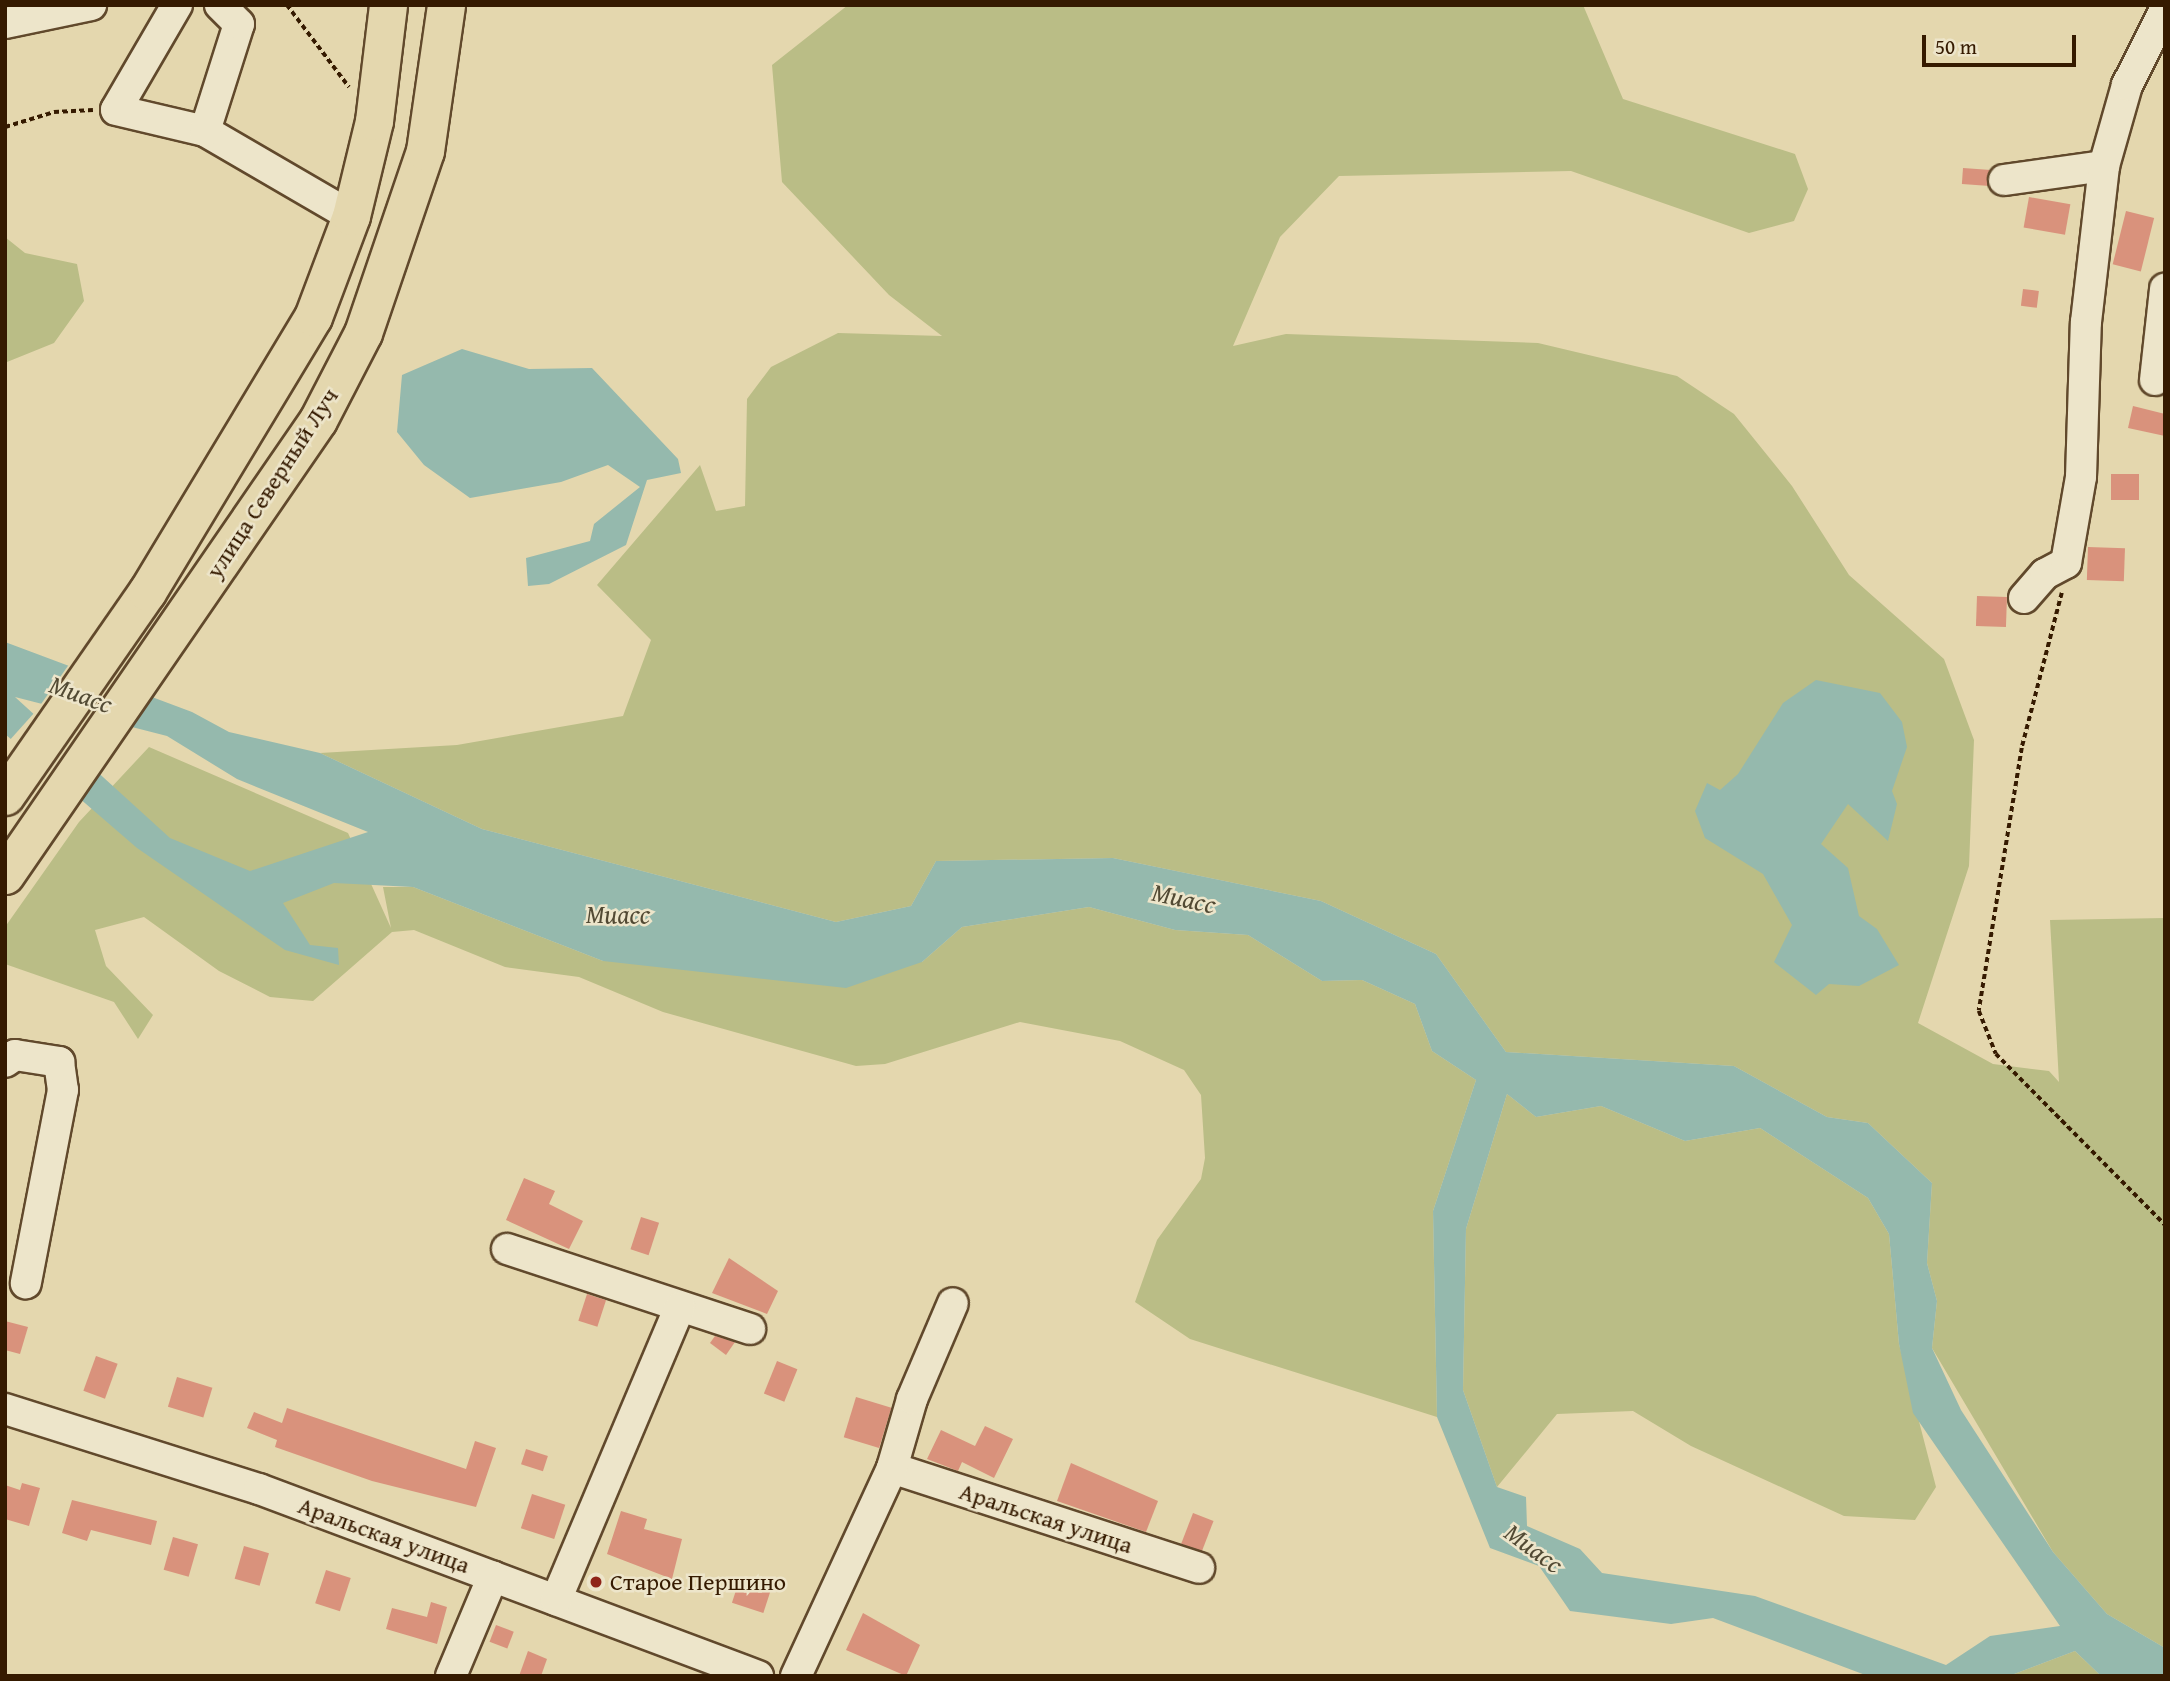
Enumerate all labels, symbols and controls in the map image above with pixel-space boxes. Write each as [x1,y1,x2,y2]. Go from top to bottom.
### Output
scale bar [1925,21,2079,65]
text: 50 m [1935,31,1977,62]
street label: улица Северный Луч [200,383,344,583]
water label: Миасс [45,668,117,720]
water label: Миасс [1149,876,1219,920]
water label: Миасс [586,898,650,930]
street label: Аральская улица [956,1476,1136,1560]
street label: Аральская улица [294,1491,474,1579]
water label: Миасс [1499,1516,1569,1580]
place label: Старое Першино [610,1568,786,1596]
marker: Старое Першино [588,1574,604,1590]

